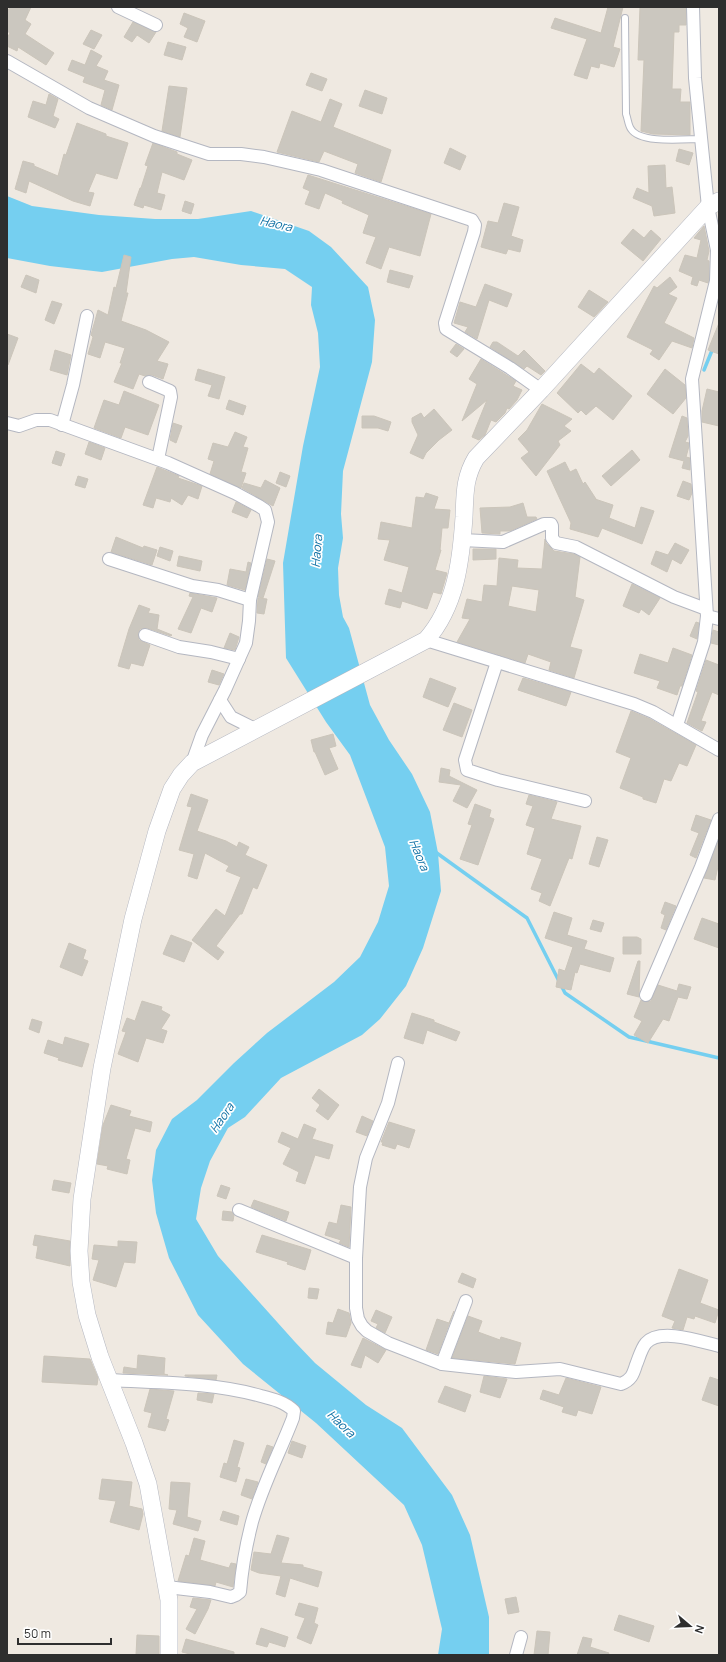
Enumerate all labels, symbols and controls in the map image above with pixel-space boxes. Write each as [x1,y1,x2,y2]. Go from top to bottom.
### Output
water label: Haora [258,212,295,236]
water label: Haora [307,533,327,568]
water label: Haora [405,836,434,874]
water label: Haora [205,1098,239,1136]
water label: Haora [324,1406,360,1442]
north arrow [670,1606,710,1646]
scale bar [18,1620,111,1646]
text: N [692,1623,708,1636]
text: 50 m [24,1625,51,1642]

